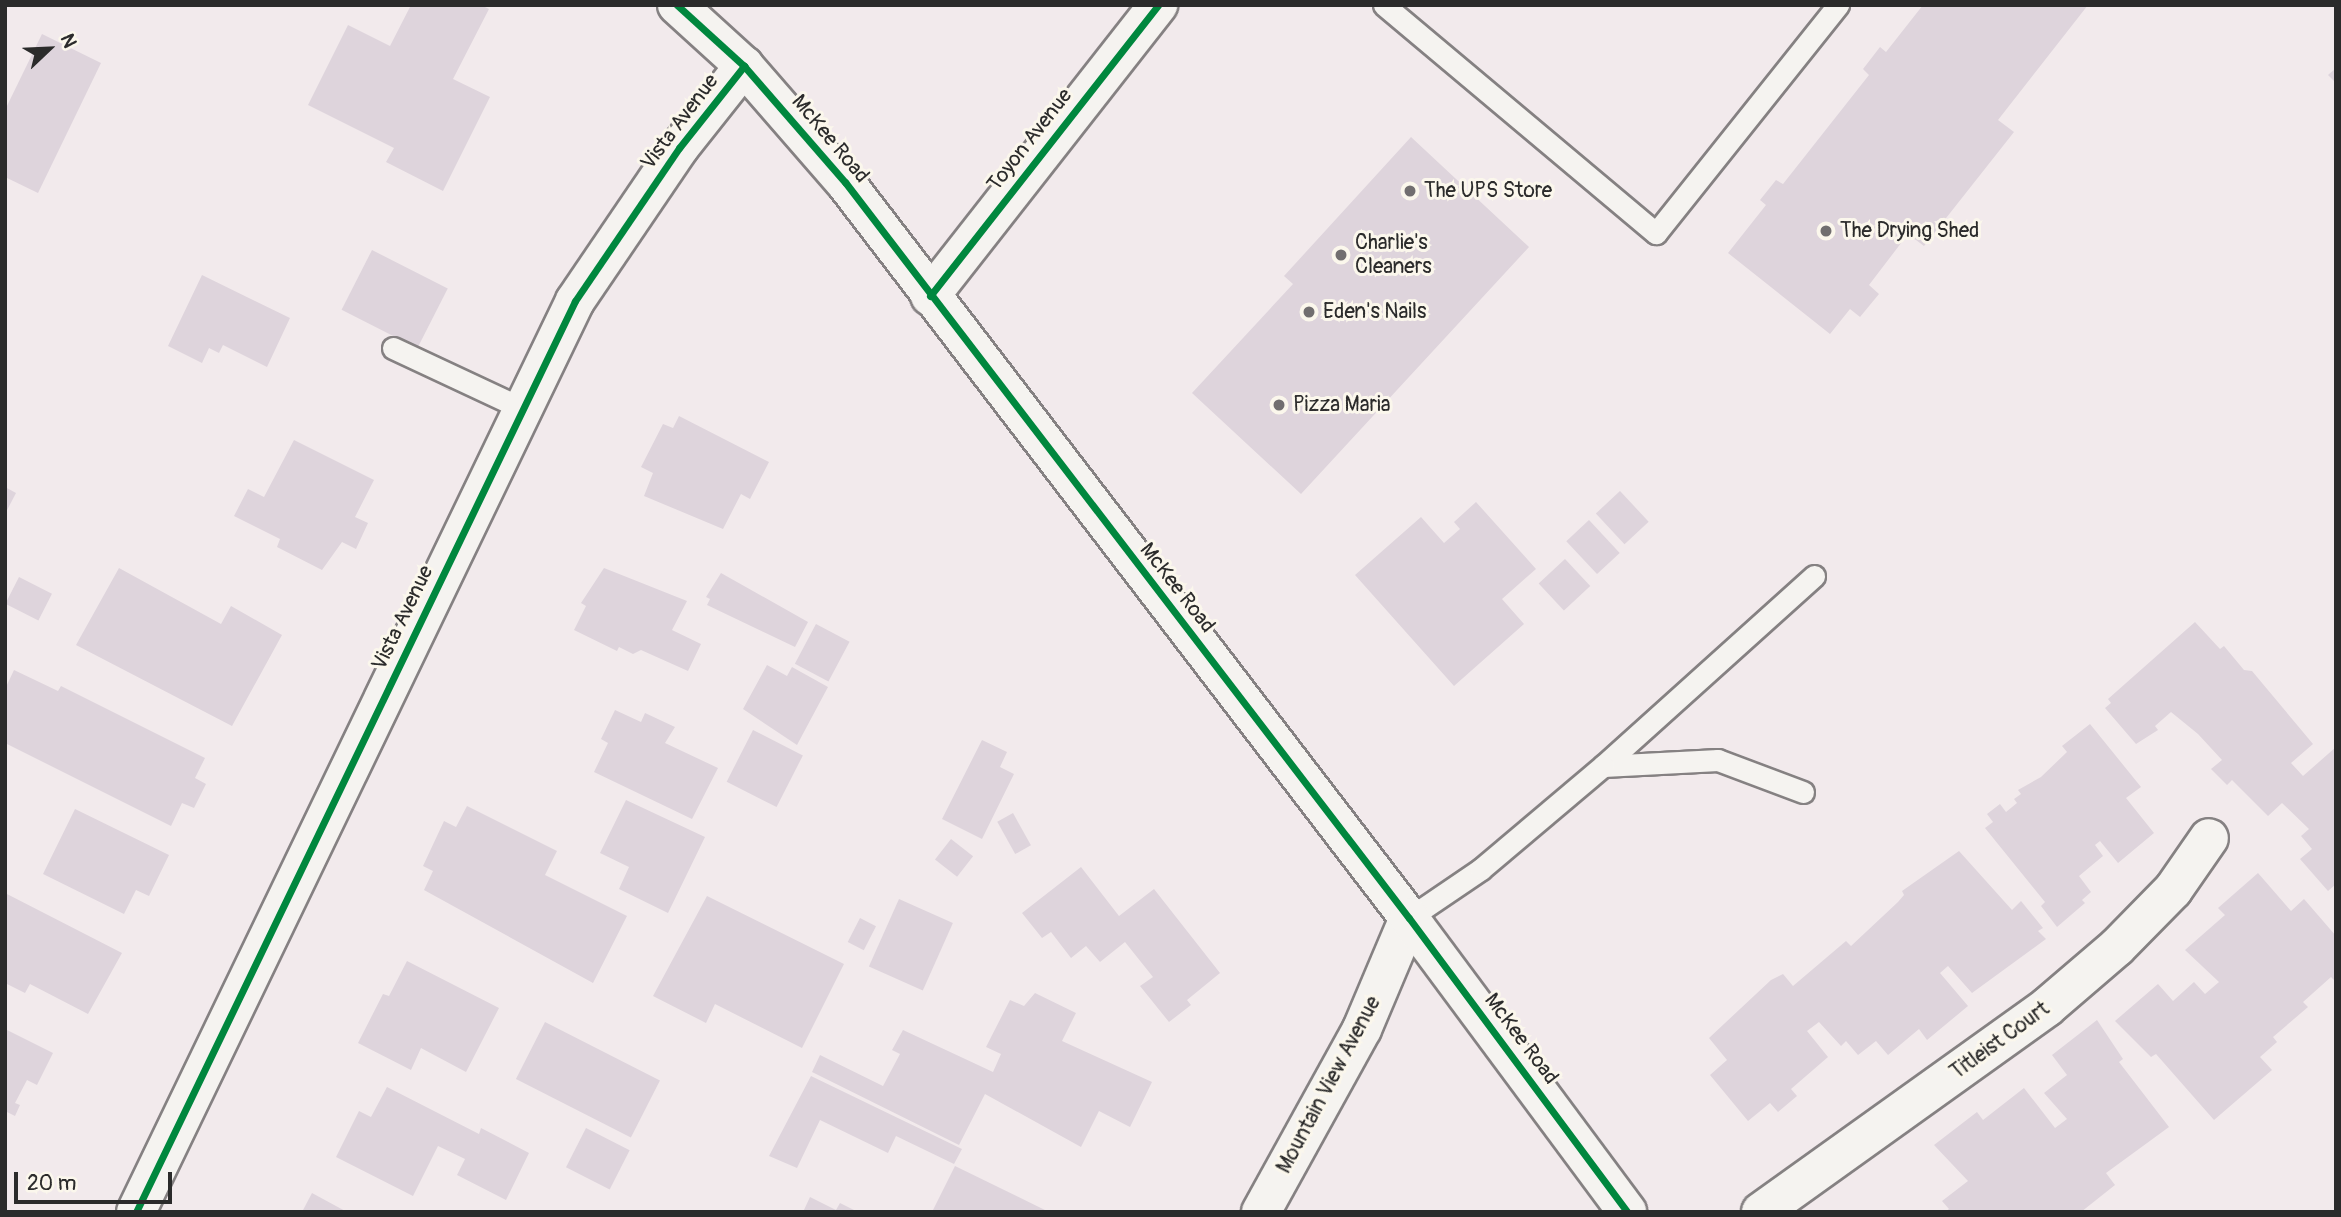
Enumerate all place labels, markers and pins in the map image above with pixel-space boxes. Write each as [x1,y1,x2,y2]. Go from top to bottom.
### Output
place label: The UPS Store [1424,178,1552,204]
marker: The UPS Store [1402,183,1418,199]
place label: The Drying Shed [1840,218,1979,244]
marker: The Drying Shed [1818,223,1834,239]
place label: Charlie's Cleaners [1355,230,1432,280]
marker: Charlie's Cleaners [1333,247,1349,263]
place label: Eden's Nails [1323,299,1426,325]
marker: Eden's Nails [1301,304,1317,320]
place label: Pizza Maria [1293,392,1390,418]
marker: Pizza Maria [1271,397,1287,413]

